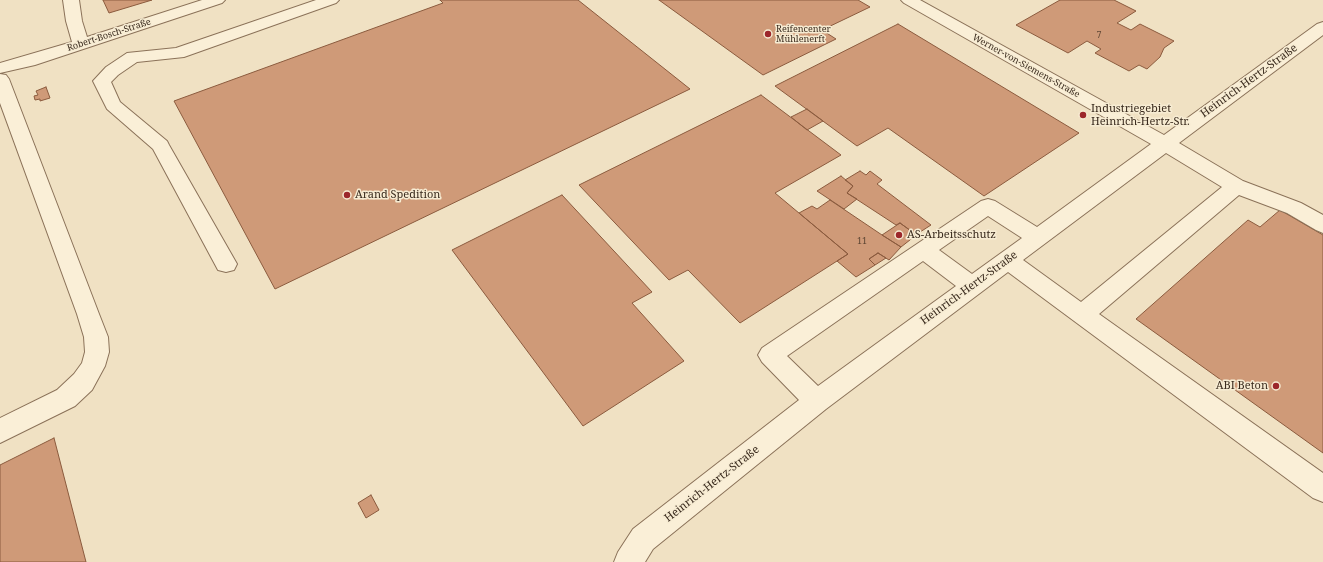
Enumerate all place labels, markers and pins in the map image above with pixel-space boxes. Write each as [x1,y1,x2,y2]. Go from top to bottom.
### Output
place label: Reifencenter Mühlenerft [776,24,831,45]
marker: Reifencenter Mühlenerft [763,29,773,39]
place label: Industriegebiet Heinrich-Hertz-Str. [1091,102,1190,128]
marker: Industriegebiet Heinrich-Hertz-Str. [1078,110,1088,120]
place label: Arand Spedition [355,188,440,202]
marker: Arand Spedition [342,190,352,200]
place label: AS-Arbeitsschutz [907,228,996,242]
marker: AS-Arbeitsschutz [894,230,904,240]
place label: ABI Beton [1216,379,1268,393]
marker: ABI Beton [1271,381,1281,391]

